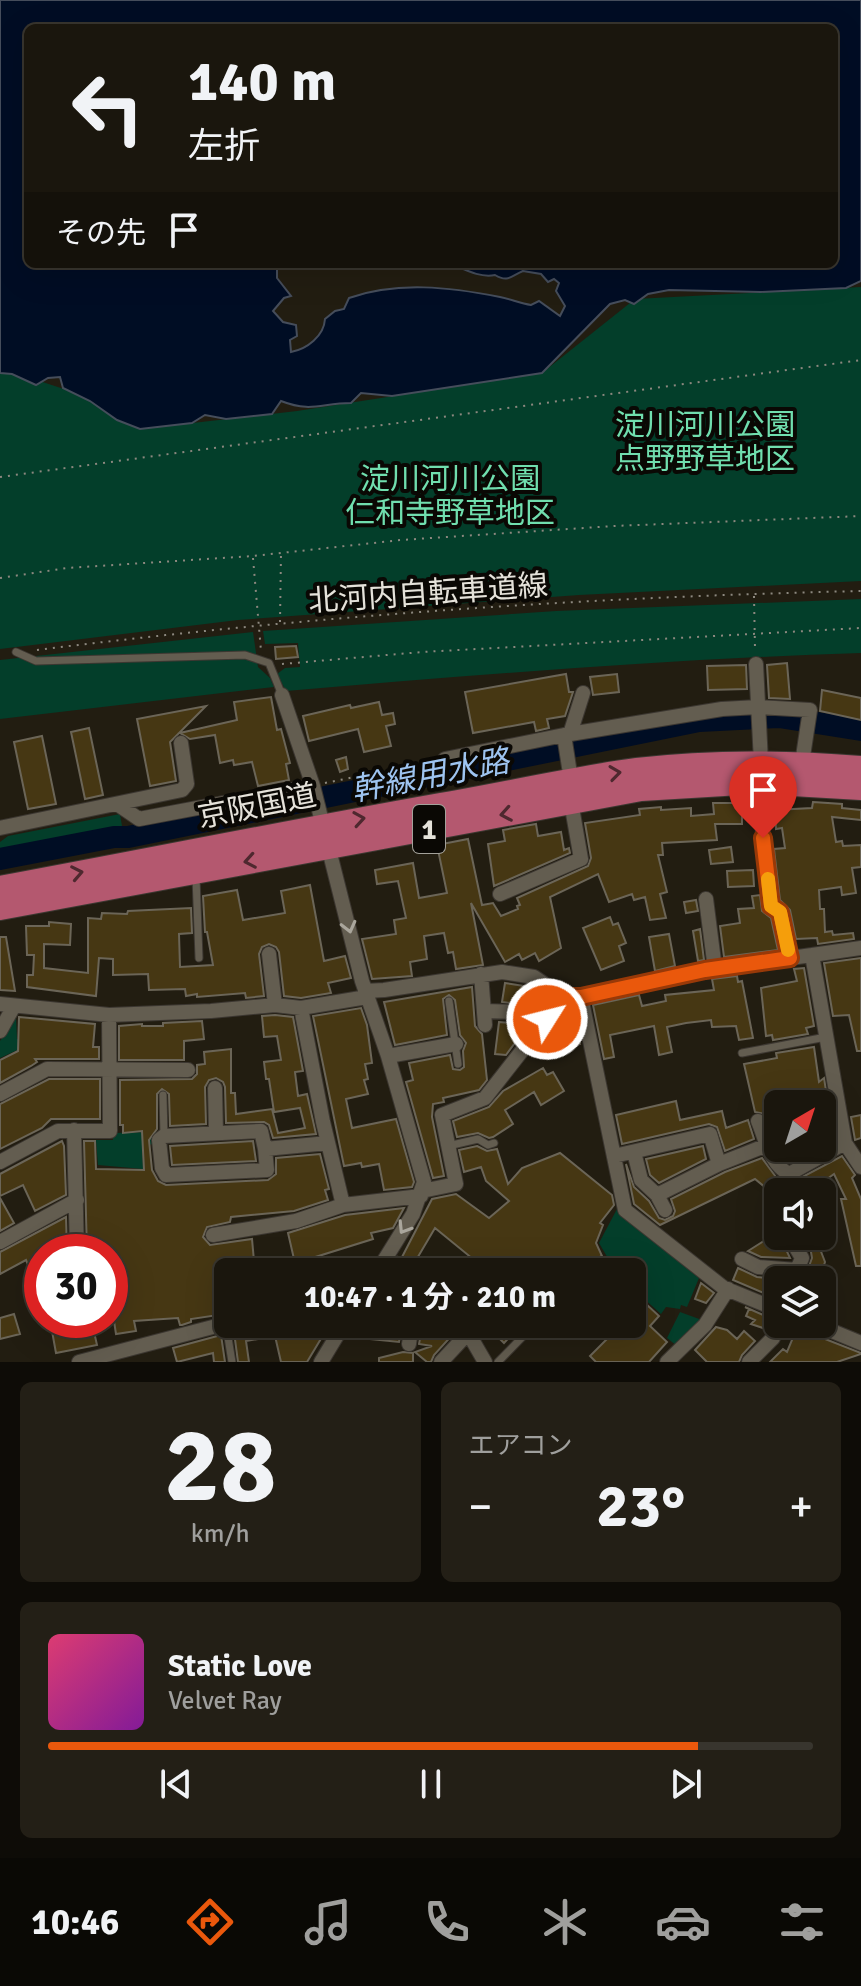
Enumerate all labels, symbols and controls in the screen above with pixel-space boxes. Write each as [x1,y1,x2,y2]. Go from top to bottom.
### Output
text: 140 m [188,47,336,116]
icon: left [56,56,160,160]
text: 左折 [188,124,260,169]
icon: arrive [162,208,206,252]
text: その先 [56,215,146,252]
park label: 淀川河川公園 点野野草地区 [615,407,795,478]
park label: 淀川河川公園 仁和寺野草地区 [345,461,555,532]
street label: 北河内自転車道線 [307,567,549,620]
water label: 幹線用水路 [348,741,515,810]
pin [729,756,797,838]
one-way arrow [608,765,622,782]
icon: arrive [741,768,785,812]
street label: 京阪国道 [195,777,320,836]
road number: 1 [413,805,445,853]
one-way arrow [499,805,512,822]
one-way arrow [353,811,366,828]
one-way arrow [243,852,257,869]
one-way arrow [70,866,83,883]
one-way arrow [339,920,356,934]
position arrow [505,977,589,1061]
north arrow [764,1090,836,1162]
map controls [764,1090,836,1338]
button: sound [764,1178,836,1250]
one-way arrow [399,1219,414,1234]
speed limit sign: 30 [24,1234,128,1338]
button: layers [764,1266,836,1338]
text: 10:47 · 1 分 · 210 m [304,1279,556,1316]
text: 28 [164,1402,276,1530]
text: エアコン [469,1430,573,1462]
text: 23° [596,1470,685,1544]
text: − [469,1480,492,1534]
text: + [789,1480,813,1534]
text: km/h [191,1518,250,1550]
text: Static Love [168,1648,312,1685]
text: Velvet Ray [168,1685,282,1717]
icon: previous [154,1762,198,1806]
icon: pause [409,1762,453,1806]
icon: next [664,1762,708,1806]
icon: directions [182,1894,238,1950]
icon: music [300,1894,356,1950]
icon: phone [419,1894,475,1950]
icon: climate [537,1894,593,1950]
icon: car [655,1894,711,1950]
icon: filters [774,1894,830,1950]
text: 10:46 [31,1900,120,1945]

